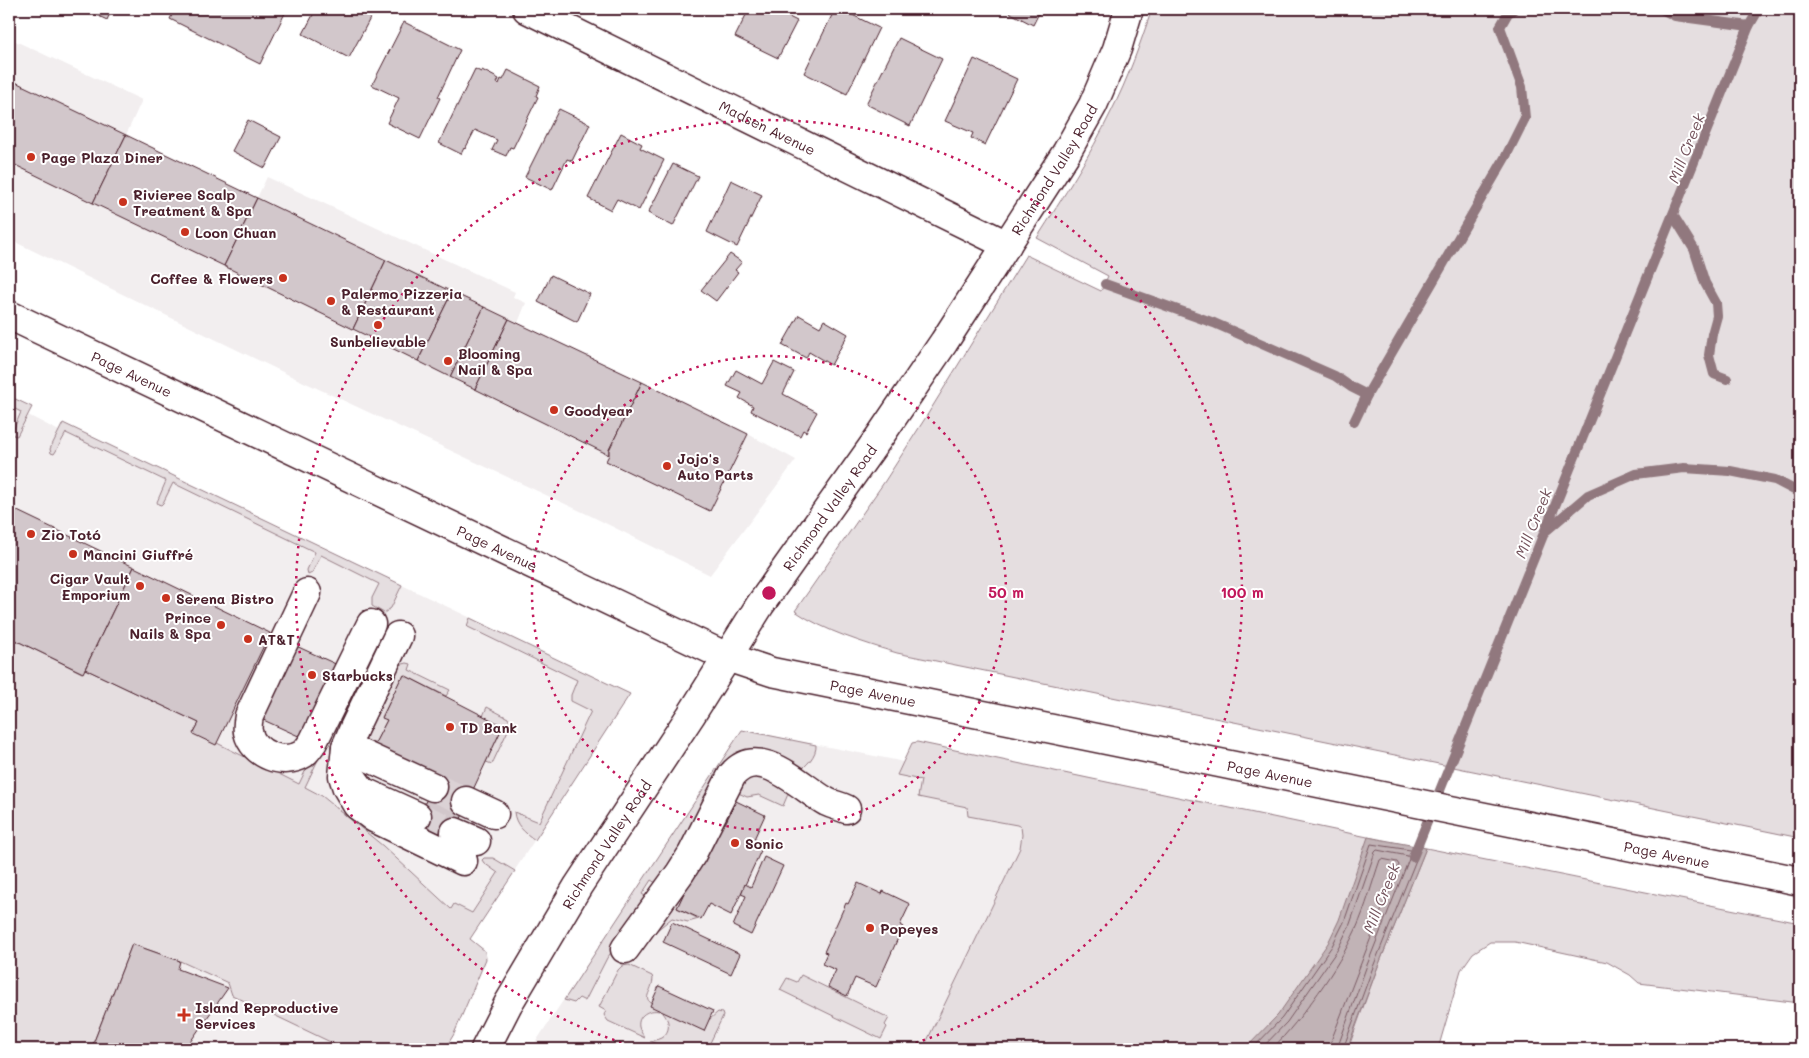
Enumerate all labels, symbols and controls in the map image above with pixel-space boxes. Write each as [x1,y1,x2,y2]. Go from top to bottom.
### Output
street label: Madsen Avenue [716,96,819,159]
street label: Richmond Valley Road [1006,101,1101,238]
water label: Mill Creek [1663,109,1709,186]
place label: Page Plaza Diner [41,148,163,167]
marker: Page Plaza Diner [25,151,37,163]
place label: Rivieree Scalp Treatment & Spa [133,185,253,220]
marker: Rivieree Scalp Treatment & Spa [117,196,129,208]
place label: Loon Chuan [195,223,276,242]
marker: Loon Chuan [179,226,191,238]
place label: Coffee & Flowers [150,269,273,288]
marker: Coffee & Flowers [277,272,289,284]
place label: Palermo Pizzeria & Restaurant [341,284,463,319]
marker: Palermo Pizzeria & Restaurant [325,295,337,307]
marker: Sunbelievable [372,319,384,331]
place label: Sunbelievable [330,332,426,351]
place label: Blooming Nail & Spa [458,344,533,379]
street label: Page Avenue [88,346,175,401]
marker: Blooming Nail & Spa [442,355,454,367]
place label: Goodyear [564,401,632,420]
marker: Goodyear [548,404,560,416]
street label: Richmond Valley Road [778,441,880,574]
place label: Jojo's Auto Parts [677,449,753,484]
marker: Jojo's Auto Parts [661,460,673,472]
water label: Mill Creek [1510,484,1556,561]
street label: Page Avenue [454,520,541,575]
place label: Zio Totó [41,525,101,544]
marker: Zio Totó [25,528,37,540]
place label: Mancini Giuffré [83,545,193,564]
marker: Mancini Giuffré [67,548,79,560]
place label: Cigar Vault Emporium [50,569,130,604]
marker: Cigar Vault Emporium [134,580,146,592]
text: 50 m [988,582,1024,602]
text: 100 m [1220,582,1264,602]
centre of rings [760,584,778,602]
place label: Serena Bistro [176,589,274,608]
marker: Serena Bistro [160,592,172,604]
place label: Prince Nails & Spa [129,608,211,643]
marker: Prince Nails & Spa [215,619,227,631]
place label: AT&T [258,630,295,649]
marker: AT&T [242,633,254,645]
place label: Starbucks [322,666,393,685]
marker: Starbucks [306,669,318,681]
street label: Page Avenue [829,675,918,711]
place label: TD Bank [460,718,517,737]
marker: TD Bank [444,721,456,733]
street label: Page Avenue [1226,755,1315,791]
street label: Richmond Valley Road [557,776,655,912]
place label: Sonic [745,834,783,853]
street label: Page Avenue [1622,836,1712,872]
marker: Sonic [729,837,741,849]
water label: Mill Creek [1358,859,1404,936]
place label: Popeyes [880,919,938,938]
marker: Popeyes [864,922,876,934]
place label: Island Reproductive Services [195,998,338,1033]
marker: Island Reproductive Services [177,1008,191,1022]

